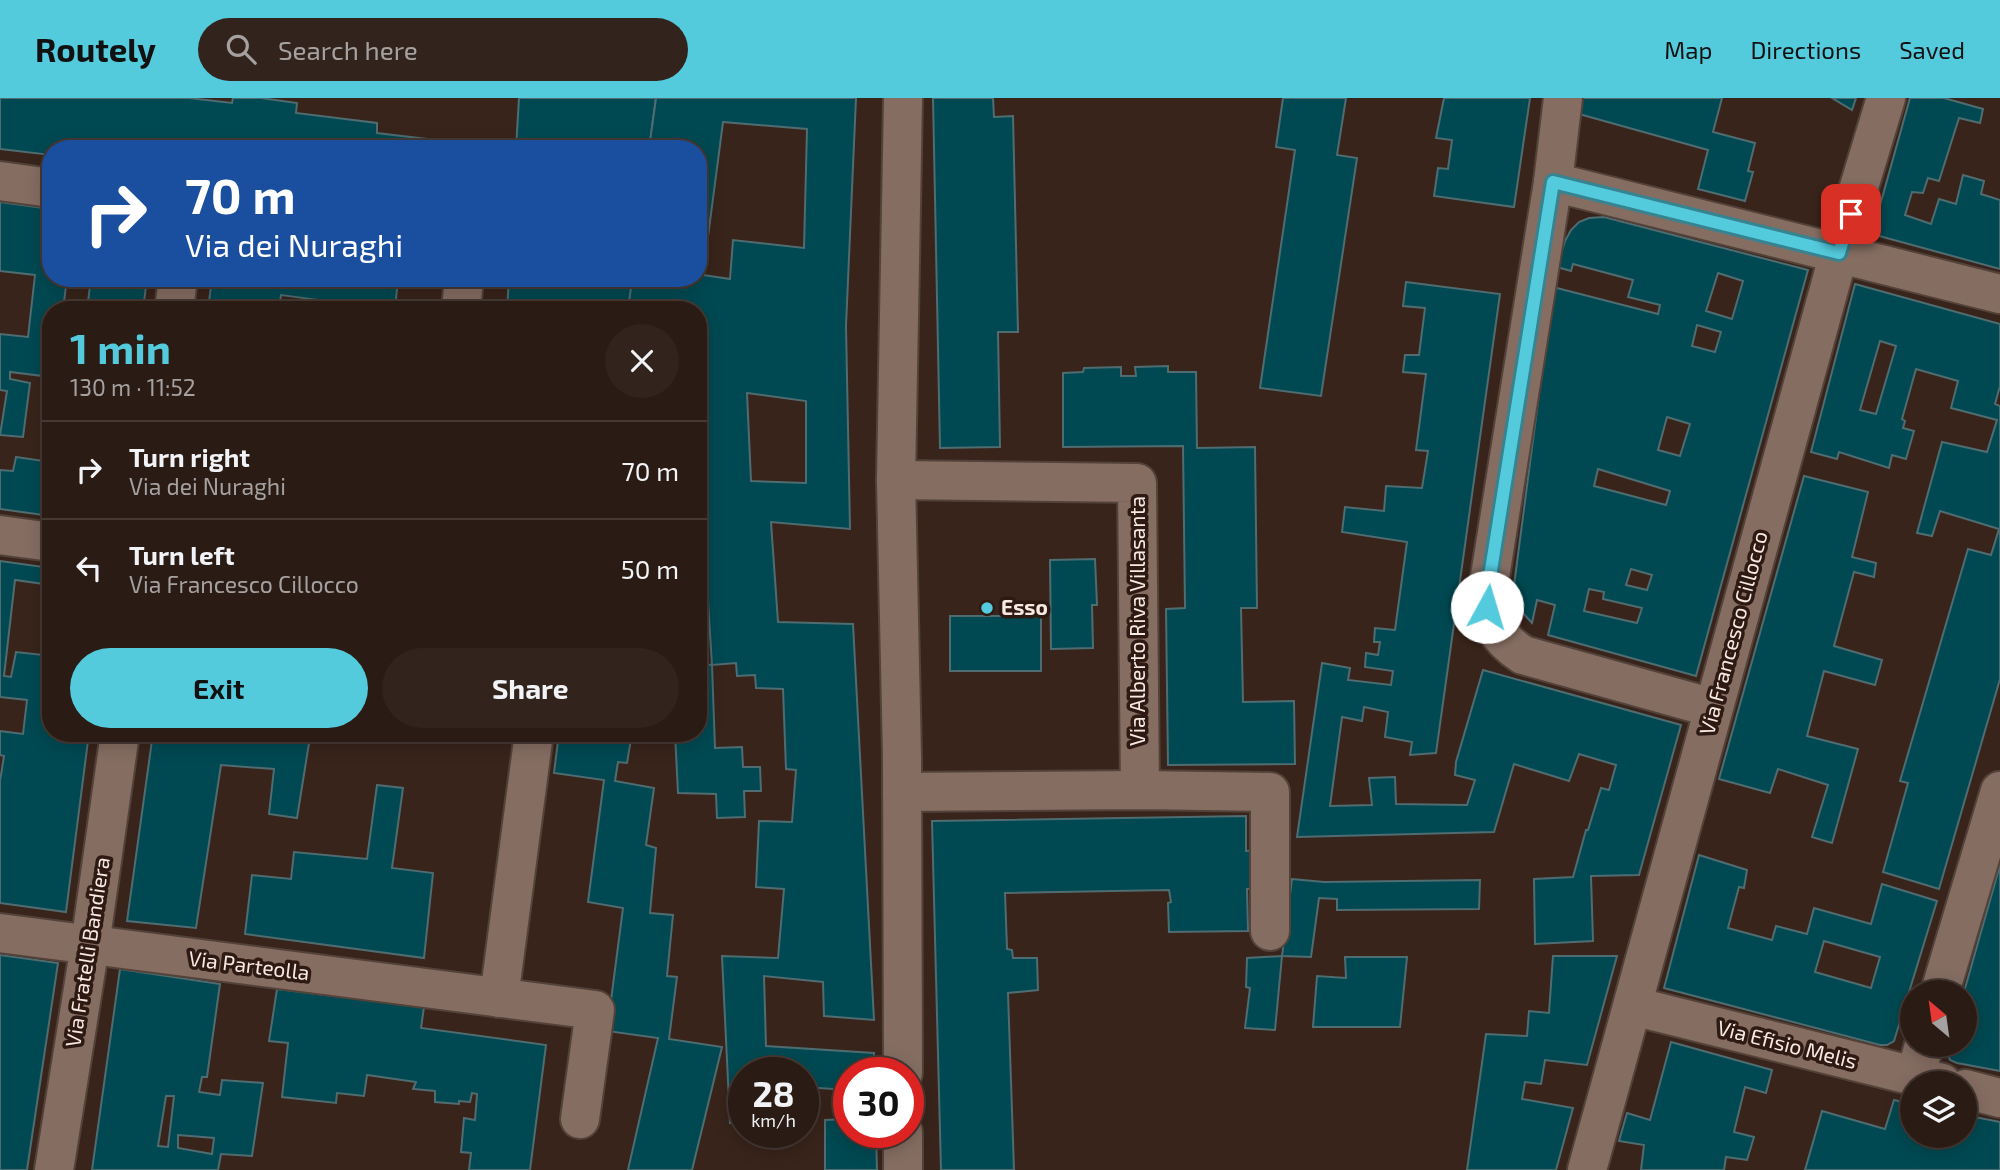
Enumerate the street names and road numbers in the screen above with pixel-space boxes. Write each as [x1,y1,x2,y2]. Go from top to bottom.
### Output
street label: Via Alberto Riva Villasanta [1124,496,1149,746]
street label: Via Francesco Cillocco [1693,528,1772,737]
street label: Via Fratelli Bandiera [59,855,114,1049]
street label: Via Parteolla [187,945,311,984]
street label: Via Efisio Melis [1715,1014,1860,1073]

